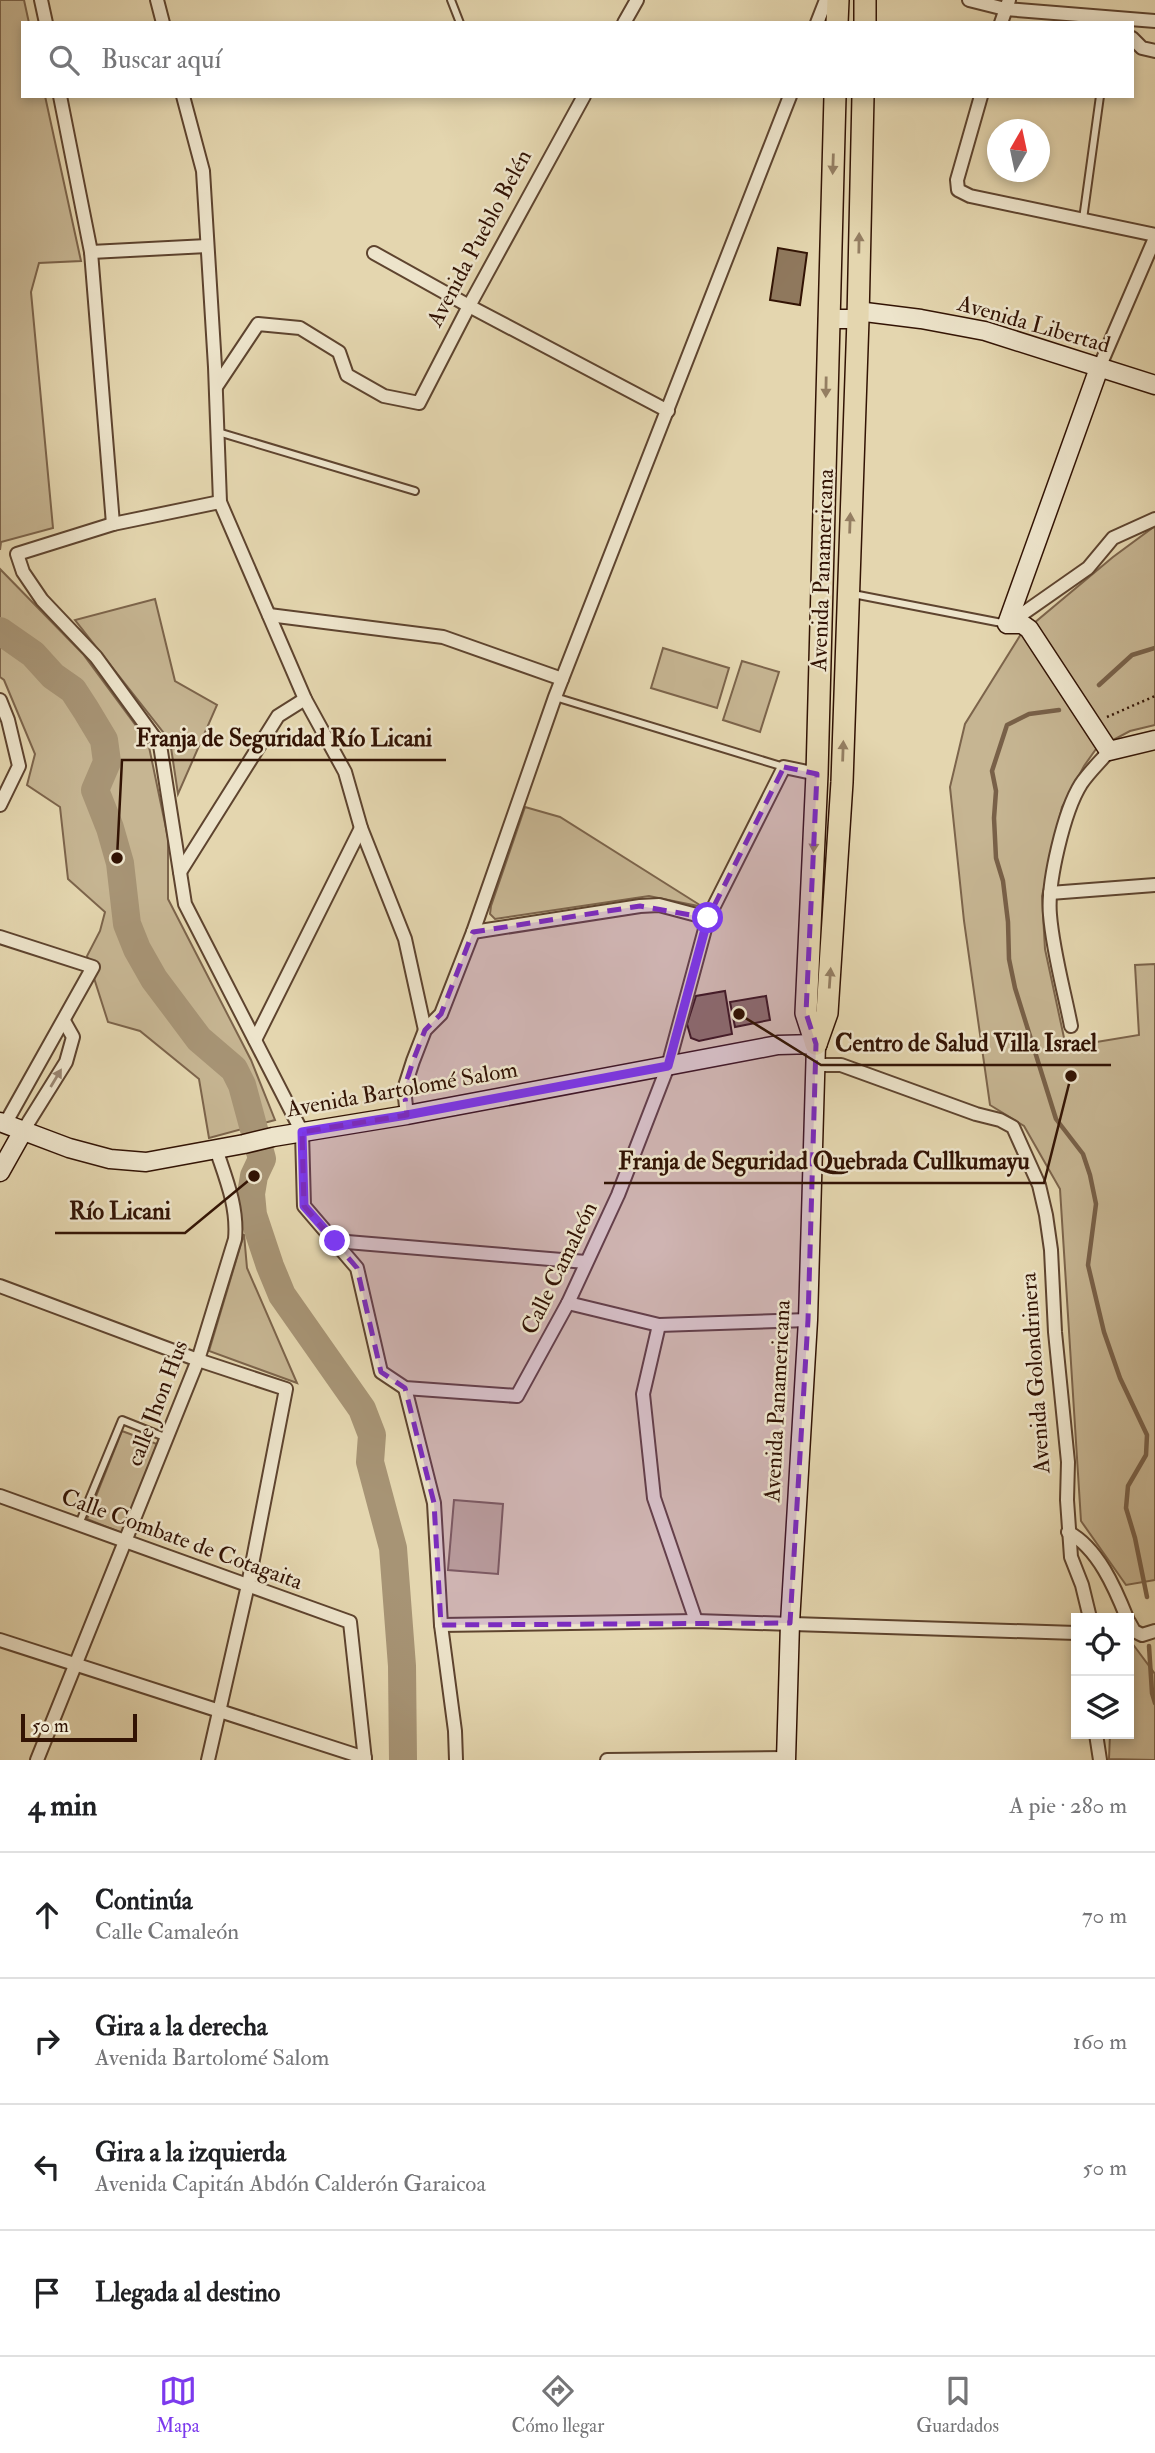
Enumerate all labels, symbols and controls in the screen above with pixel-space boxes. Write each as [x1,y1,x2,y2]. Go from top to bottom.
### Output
search box [21,21,1134,98]
icon: search [45,41,83,79]
text: Buscar aquí [101,44,221,76]
north arrow [987,119,1050,182]
street label: Avenida Pueblo Belén [420,144,538,333]
one-way arrow [827,154,838,176]
one-way arrow [853,232,865,254]
street label: Avenida Libertad [953,288,1114,360]
one-way arrow [821,376,832,398]
street label: Avenida Panamericana [804,468,840,673]
one-way arrow [844,512,855,534]
callout: Franja de Seguridad Río Licani [122,715,446,760]
text: Franja de Seguridad Río Licani [136,723,433,754]
one-way arrow [837,740,848,762]
one-way arrow [808,832,819,854]
route start [692,902,723,933]
one-way arrow [824,967,835,989]
callout: Centro de Salud Villa Israel [821,1020,1111,1065]
text: Centro de Salud Villa Israel [835,1028,1098,1059]
street label: Avenida Bartolomé Salom [283,1054,520,1124]
one-way arrow [50,1068,62,1087]
callout: Franja de Seguridad Quebrada Cullkumayu [604,1138,1044,1183]
text: Franja de Seguridad Quebrada Cullkumayu [618,1146,1030,1177]
callout: Río Licani [55,1188,185,1233]
text: Río Licani [69,1196,172,1227]
street label: Calle Camaleón [514,1197,604,1339]
route end [319,1225,350,1256]
street label: Avenida Golondrinera [1013,1271,1057,1475]
street label: Avenida Panamericana [757,1299,797,1504]
street label: calle Jhon Hus [120,1336,194,1470]
street label: Calle Combate de Cotagaita [57,1482,307,1596]
map controls [1071,1613,1134,1739]
button: locate [1071,1613,1134,1676]
button: layers [1071,1676,1134,1739]
scale bar [21,1711,136,1743]
text: 50 m [32,1714,69,1738]
text: 4 min [28,1787,97,1824]
text: A pie · 280 m [1009,1791,1127,1820]
text: Continúa [95,1885,193,1917]
icon: ahead [28,1896,66,1934]
text: 70 m [1082,1901,1127,1930]
text: Calle Camaleón [95,1917,239,1946]
text: Gira a la derecha [95,2011,268,2043]
icon: right [28,2022,66,2060]
text: 160 m [1073,2027,1127,2056]
text: Avenida Bartolomé Salom [95,2043,329,2072]
text: Gira a la izquierda [95,2137,286,2169]
icon: left [28,2148,66,2186]
text: 50 m [1083,2153,1127,2182]
text: Avenida Capitán Abdón Calderón Garaicoa [95,2169,486,2198]
icon: arrive [28,2274,66,2312]
text: Llegada al destino [95,2277,280,2309]
tab: Mapa [156,2372,200,2438]
tab: Cómo llegar [512,2372,604,2438]
tab: Guardados [916,2372,999,2438]

